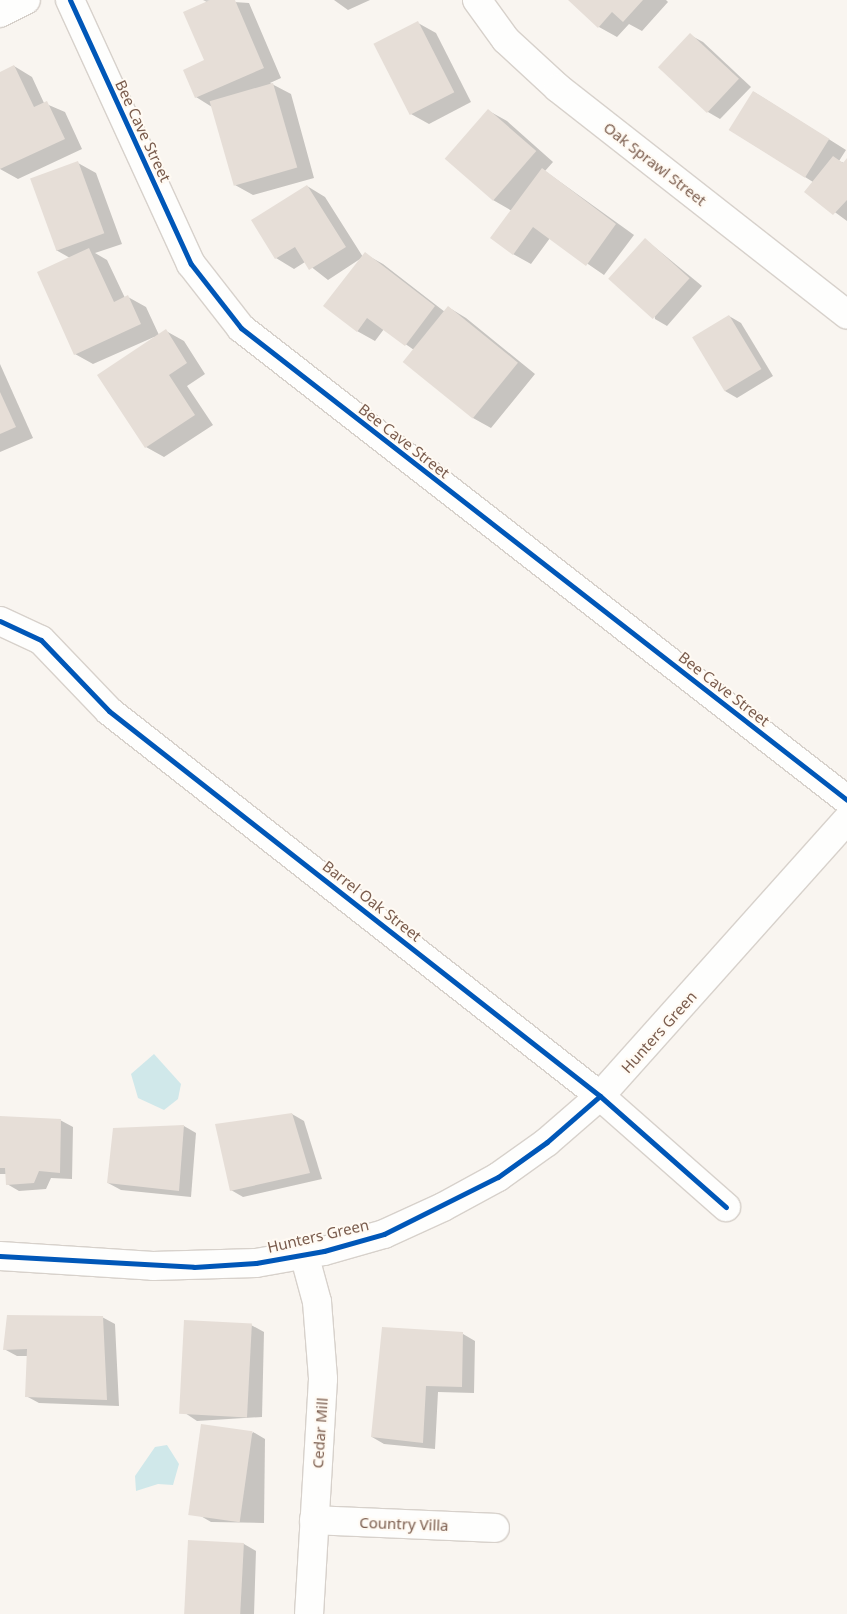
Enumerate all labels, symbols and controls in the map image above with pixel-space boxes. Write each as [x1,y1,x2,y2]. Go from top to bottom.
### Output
street label: Bee Cave Street [112,77,174,185]
street label: Oak Sprawl Street [600,118,710,210]
street label: Bee Cave Street [355,400,453,482]
street label: Bee Cave Street [675,648,773,730]
street label: Barrel Oak Street [319,857,425,945]
street label: Hunters Green [618,987,700,1077]
street label: Hunters Green [265,1216,371,1256]
street label: Cedar Mill [309,1397,331,1469]
street label: Country Villa [359,1513,449,1535]

